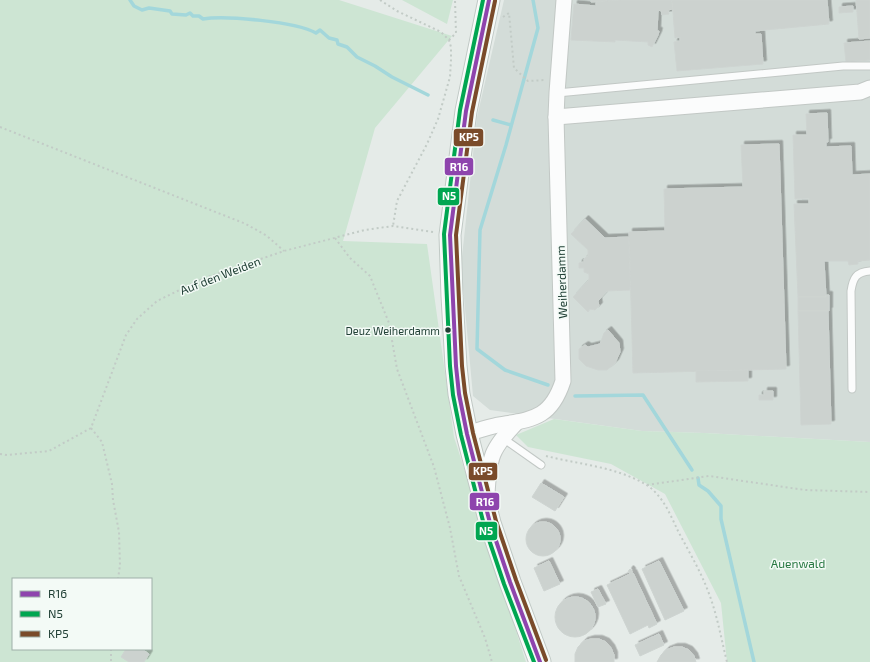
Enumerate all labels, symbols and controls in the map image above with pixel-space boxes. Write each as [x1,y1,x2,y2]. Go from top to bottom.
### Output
line badge: KP5 [453,128,484,147]
text: KP5 [459,130,479,143]
line badge: R16 [444,157,474,176]
text: R16 [450,160,469,173]
line badge: N5 [437,187,460,206]
text: N5 [442,189,456,202]
street label: Weiherdamm [553,245,569,319]
street label: Auf den Weiden [178,253,262,297]
place label: Deuz Weiherdamm [346,324,440,337]
marker: Deuz Weiherdamm [443,325,453,335]
line badge: KP5 [468,462,498,481]
text: KP5 [473,464,493,477]
line badge: R16 [469,492,500,511]
text: R16 [476,495,495,508]
line badge: N5 [475,521,498,541]
text: N5 [479,524,493,537]
park label: Auenwald [771,556,825,570]
legend [12,578,152,650]
text: R16 [48,586,67,600]
text: N5 [48,606,63,620]
text: KP5 [48,626,69,640]

